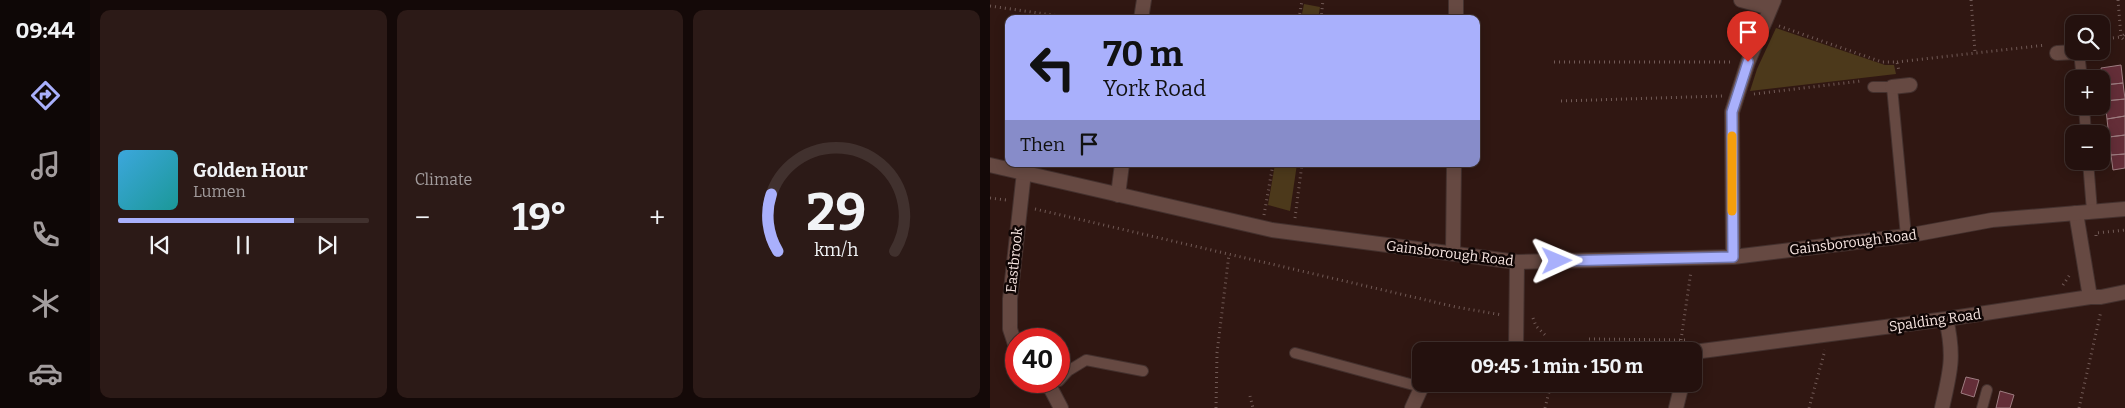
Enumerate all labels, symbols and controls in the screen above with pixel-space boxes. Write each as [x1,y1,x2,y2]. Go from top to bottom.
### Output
pin [1727,11,1769,62]
map controls [2065,15,2110,170]
button: search [2065,15,2110,60]
text: 09:44 [15,17,75,44]
icon: arrive [1734,18,1762,46]
text: 70 m [1103,33,1183,75]
icon: left [1020,35,1085,100]
button: + [2065,70,2110,115]
text: York Road [1103,75,1206,102]
icon: directions [28,78,63,113]
button: − [2065,125,2110,170]
icon: arrive [1075,130,1103,158]
text: Then [1020,133,1065,156]
icon: music [28,148,63,183]
text: Golden Hour [193,159,308,182]
text: Climate [415,170,472,189]
text: 29 [807,181,867,244]
text: Lumen [193,182,246,201]
text: 19° [512,194,567,240]
text: − [415,201,430,234]
text: + [649,201,665,234]
icon: phone [28,217,63,252]
street label: Eastbrook [1003,226,1026,294]
street label: Gainsborough Road [1788,226,1918,259]
icon: previous [146,231,174,259]
icon: pause [229,231,257,259]
icon: next [313,231,341,259]
position arrow [1530,234,1582,286]
street label: Gainsborough Road [1385,237,1515,270]
text: km/h [815,239,859,261]
icon: climate [28,286,63,321]
street label: Spalding Road [1888,306,1982,335]
speed limit sign: 40 [1005,328,1070,393]
text: 09:45 · 1 min · 150 m [1471,355,1643,378]
icon: car [28,356,63,391]

